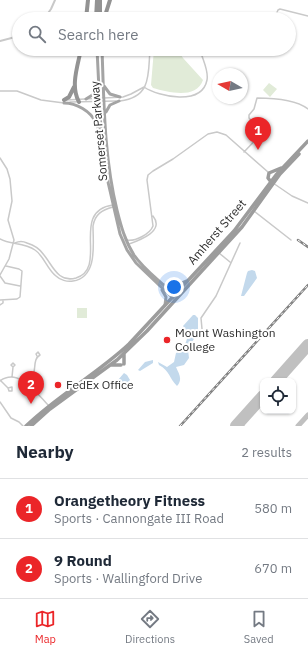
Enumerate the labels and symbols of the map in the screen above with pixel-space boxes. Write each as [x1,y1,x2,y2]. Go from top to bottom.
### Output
north arrow [212,68,248,104]
street label: Somerset Parkway [87,80,110,182]
pin: 1 [245,117,271,150]
street label: Amherst Street [184,196,249,267]
your location [164,277,184,297]
place label: Mount Washington College [175,325,276,354]
marker: Mount Washington College [162,335,172,345]
pin: 2 [18,371,44,404]
place label: FedEx Office [66,377,134,392]
marker: FedEx Office [53,380,63,390]

